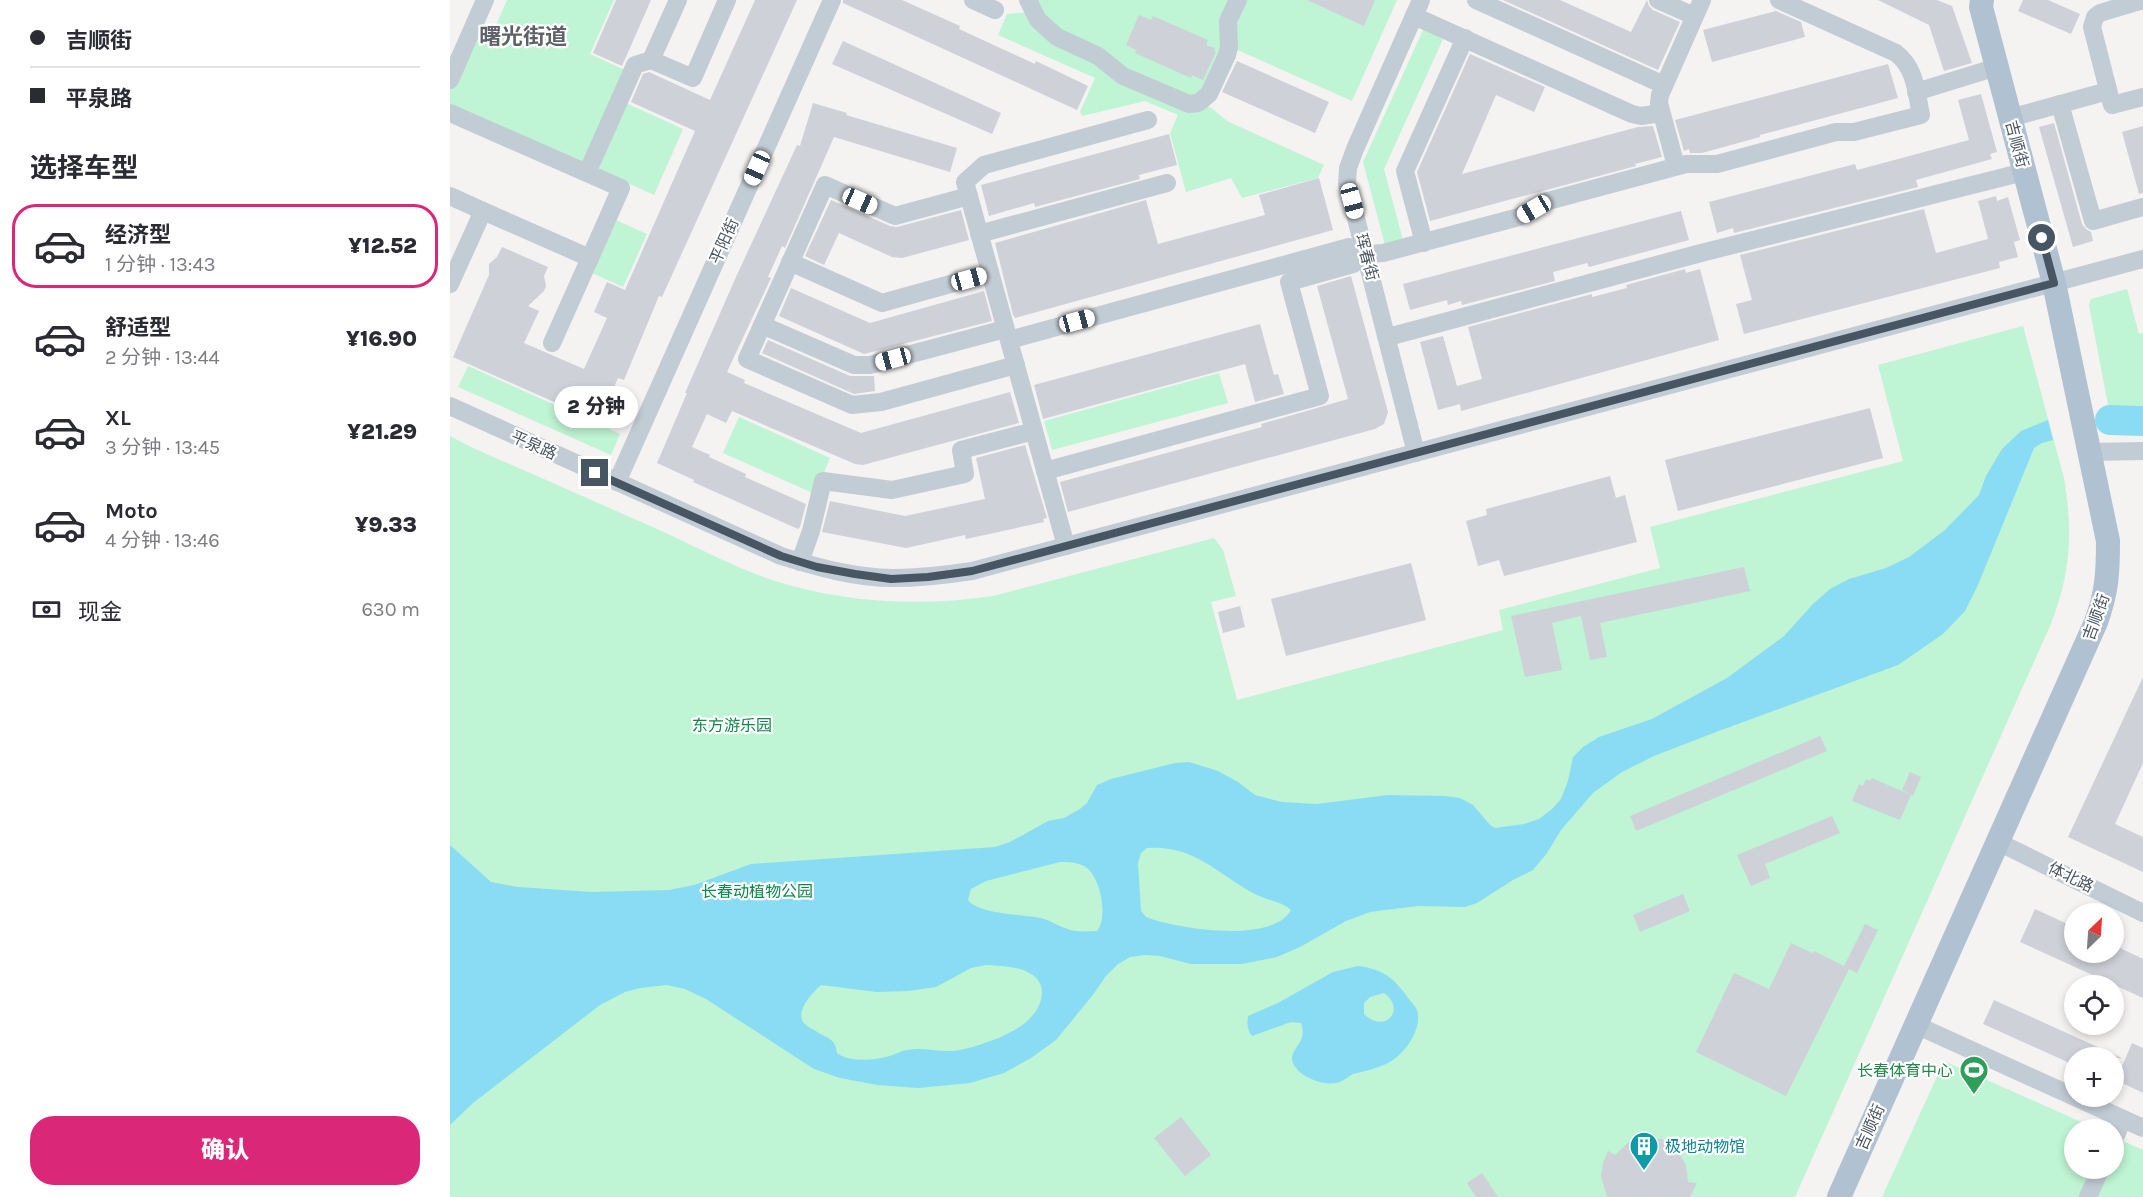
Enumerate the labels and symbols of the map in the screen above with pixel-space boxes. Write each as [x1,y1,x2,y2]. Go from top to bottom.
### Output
district label: 曙光街道 [479,24,567,50]
street label: 吉顺街 [2002,118,2032,170]
car [741,148,773,188]
car [1339,181,1365,221]
car [840,185,880,217]
car [1514,192,1554,226]
street label: 平阳街 [706,215,742,267]
route start [2028,224,2055,251]
street label: 珲春街 [1352,231,1382,283]
car [949,266,989,292]
car [1057,308,1097,334]
car [873,346,913,372]
callout: 2 分钟 [553,386,637,428]
street label: 平泉路 [508,427,560,463]
route end [581,459,608,486]
street label: 吉顺街 [2079,591,2113,643]
park label: 东方游乐园 [692,716,772,735]
street label: 体北路 [2045,858,2097,896]
park label: 长春动植物公园 [701,882,813,901]
north arrow [2064,903,2124,963]
sports icon: 长春体育中心 [1958,1054,1990,1096]
place label: 长春体育中心 [1857,1061,1953,1080]
street label: 吉顺街 [1852,1101,1888,1153]
building icon: 极地动物馆 [1628,1130,1660,1172]
place label: 极地动物馆 [1665,1137,1745,1156]

